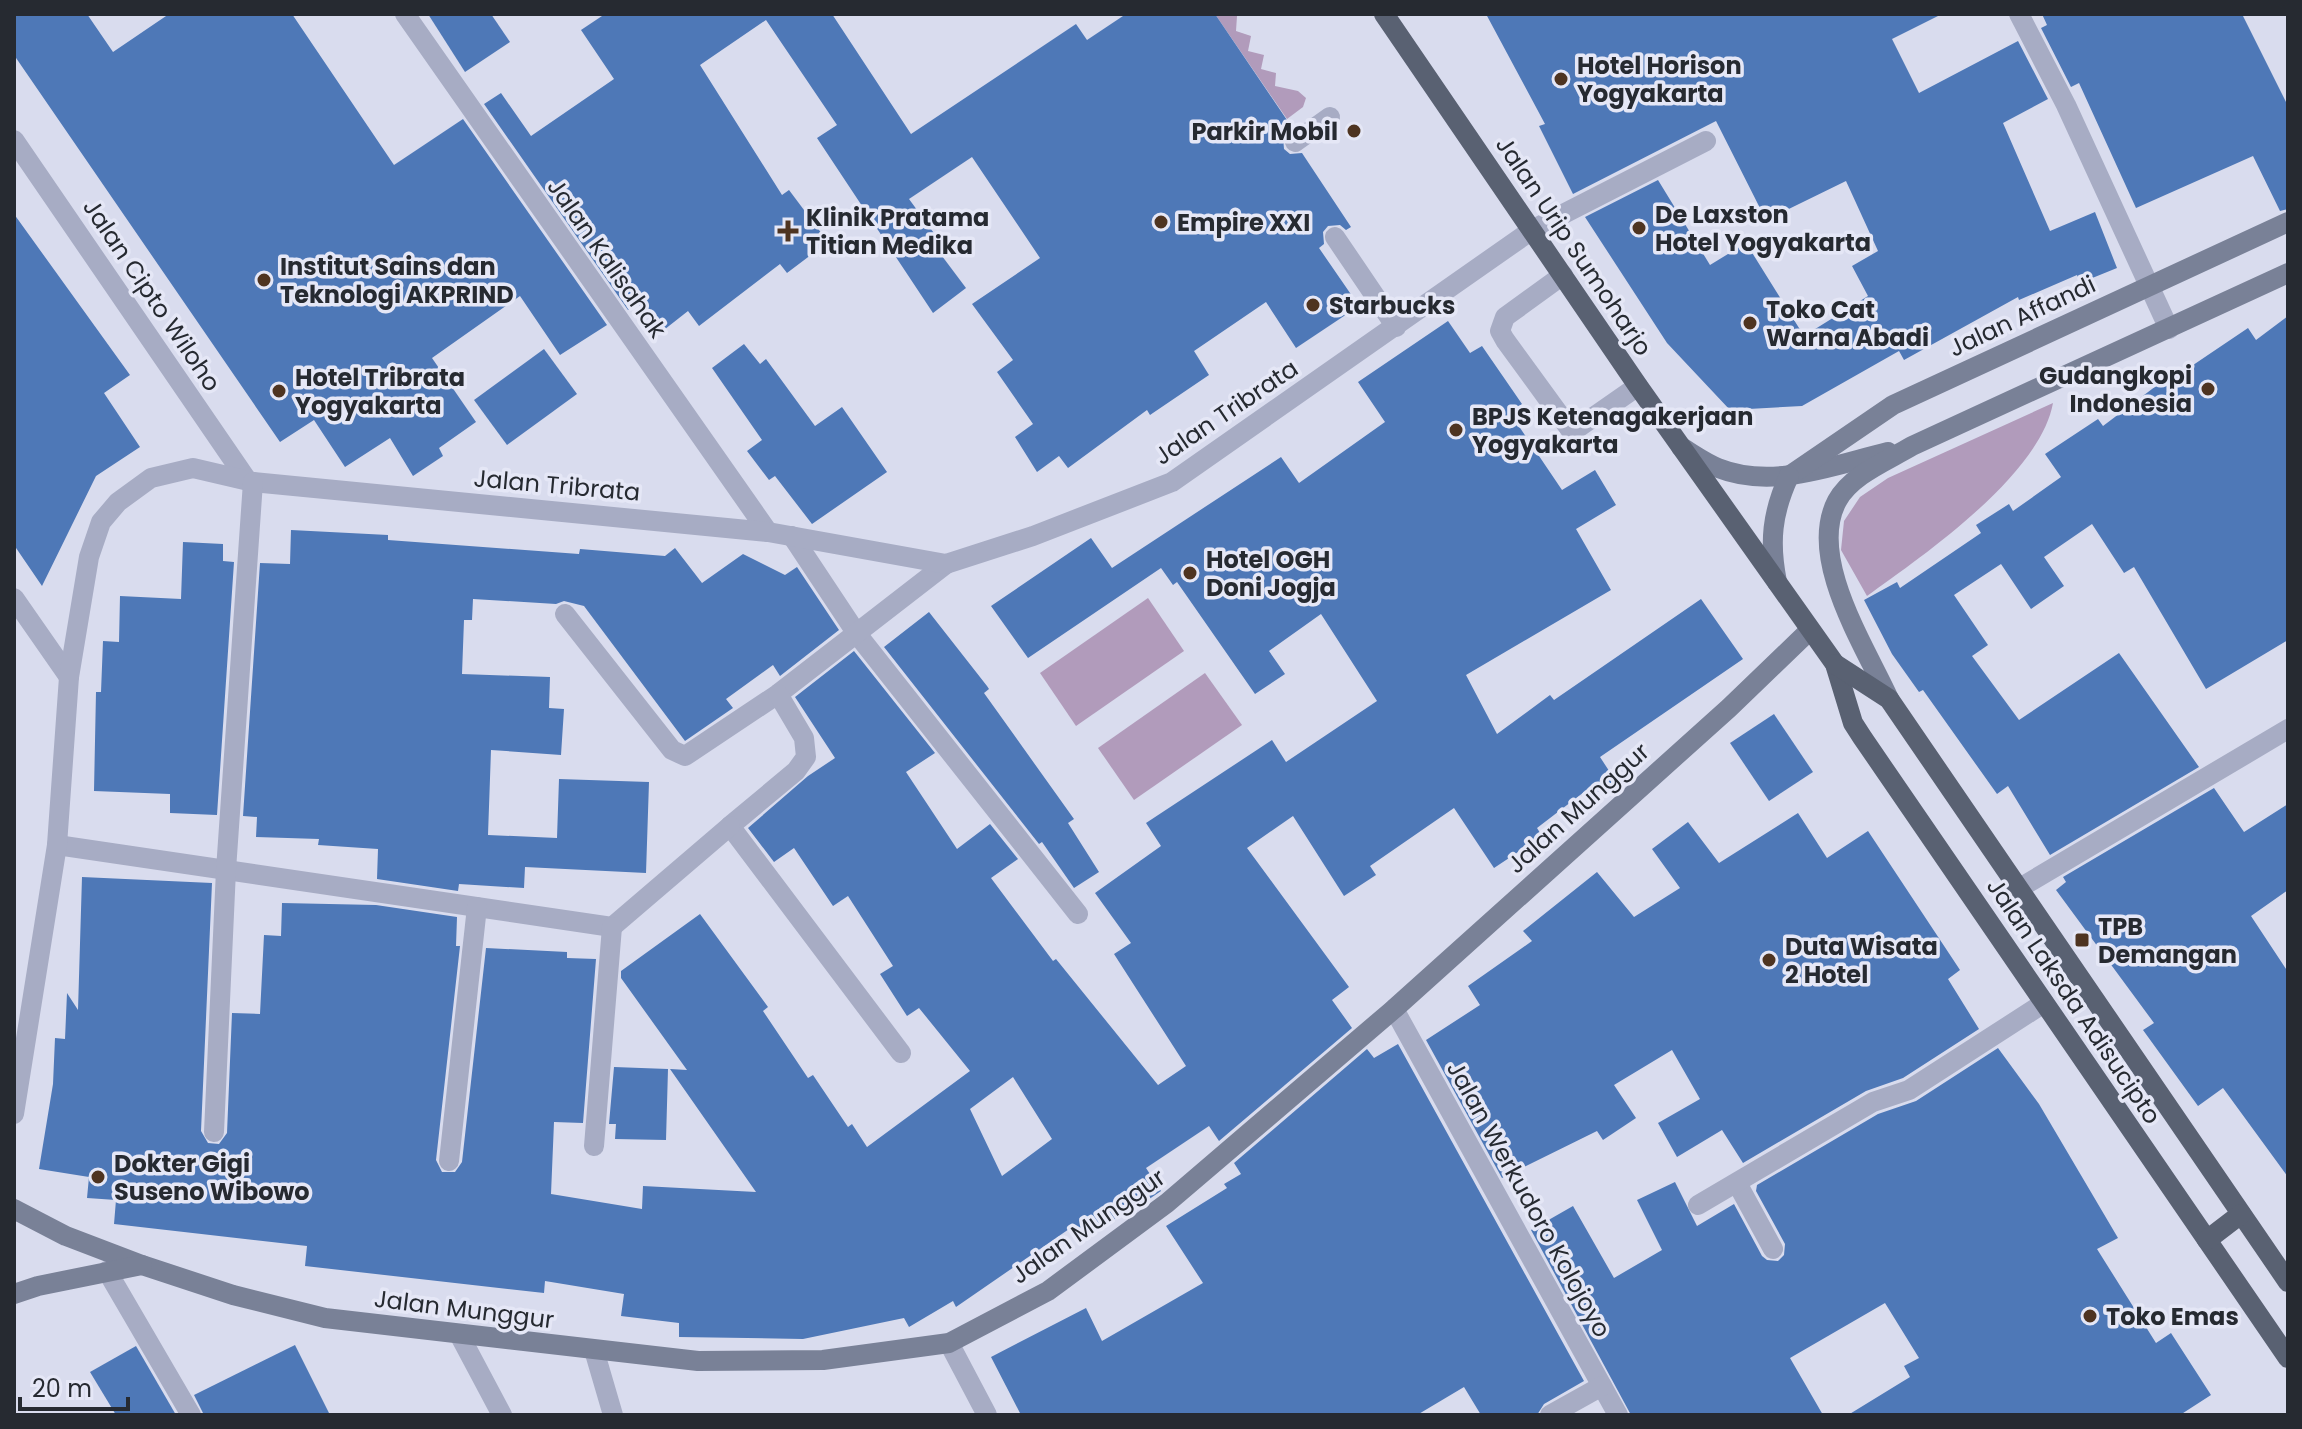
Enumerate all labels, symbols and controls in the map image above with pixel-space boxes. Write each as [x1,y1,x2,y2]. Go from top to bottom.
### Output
place label: Hotel Horison Yogyakarta [1577,49,1742,110]
marker: Hotel Horison Yogyakarta [1552,70,1570,88]
place label: Parkir Mobil [1191,115,1338,148]
marker: Parkir Mobil [1345,122,1363,140]
street label: Jalan Urip Sumoharjo [1488,130,1660,362]
street label: Jalan Kalisahak [540,172,675,345]
street label: Jalan Cipto Wiloho [75,192,229,398]
place label: De Laxston Hotel Yogyakarta [1655,198,1871,259]
place label: Klinik Pratama Titian Medika [806,201,989,262]
place label: Empire XXI [1177,206,1310,239]
marker: Empire XXI [1152,213,1170,231]
marker: De Laxston Hotel Yogyakarta [1630,219,1648,237]
marker: Klinik Pratama Titian Medika [777,220,799,242]
place label: Institut Sains dan Teknologi AKPRIND [280,250,514,311]
street label: Jalan Affandi [1943,268,2101,364]
marker: Institut Sains dan Teknologi AKPRIND [255,271,273,289]
place label: Starbucks [1329,289,1455,322]
place label: Toko Cat Warna Abadi [1766,293,1929,354]
marker: Starbucks [1304,296,1322,314]
marker: Toko Cat Warna Abadi [1741,314,1759,332]
street label: Jalan Tribrata [1148,352,1304,472]
place label: Gudangkopi Indonesia [2039,359,2192,420]
place label: Hotel Tribrata Yogyakarta [295,361,465,422]
marker: Gudangkopi Indonesia [2199,380,2217,398]
marker: Hotel Tribrata Yogyakarta [270,382,288,400]
place label: BPJS Ketenagakerjaan Yogyakarta [1472,400,1753,461]
marker: BPJS Ketenagakerjaan Yogyakarta [1447,421,1465,439]
street label: Jalan Tribrata [472,461,642,509]
place label: Hotel OGH Doni Jogja [1206,543,1336,604]
marker: Hotel OGH Doni Jogja [1181,564,1199,582]
street label: Jalan Munggur [1500,735,1656,881]
street label: Jalan Laksda Adisucipto [1979,871,2169,1131]
place label: TPB Demangan [2098,910,2237,971]
place label: Duta Wisata 2 Hotel [1785,930,1938,991]
marker: TPB Demangan [2073,931,2091,949]
marker: Duta Wisata 2 Hotel [1760,951,1778,969]
street label: Jalan Werkudoro Kolojoyo [1439,1055,1619,1343]
place label: Dokter Gigi Suseno Wibowo [114,1147,310,1208]
street label: Jalan Munggur [1004,1161,1172,1291]
marker: Dokter Gigi Suseno Wibowo [89,1168,107,1186]
street label: Jalan Munggur [372,1282,556,1336]
place label: Toko Emas [2106,1300,2239,1333]
marker: Toko Emas [2081,1307,2099,1325]
scale bar [20,1361,128,1411]
text: 20 m [32,1372,92,1405]

